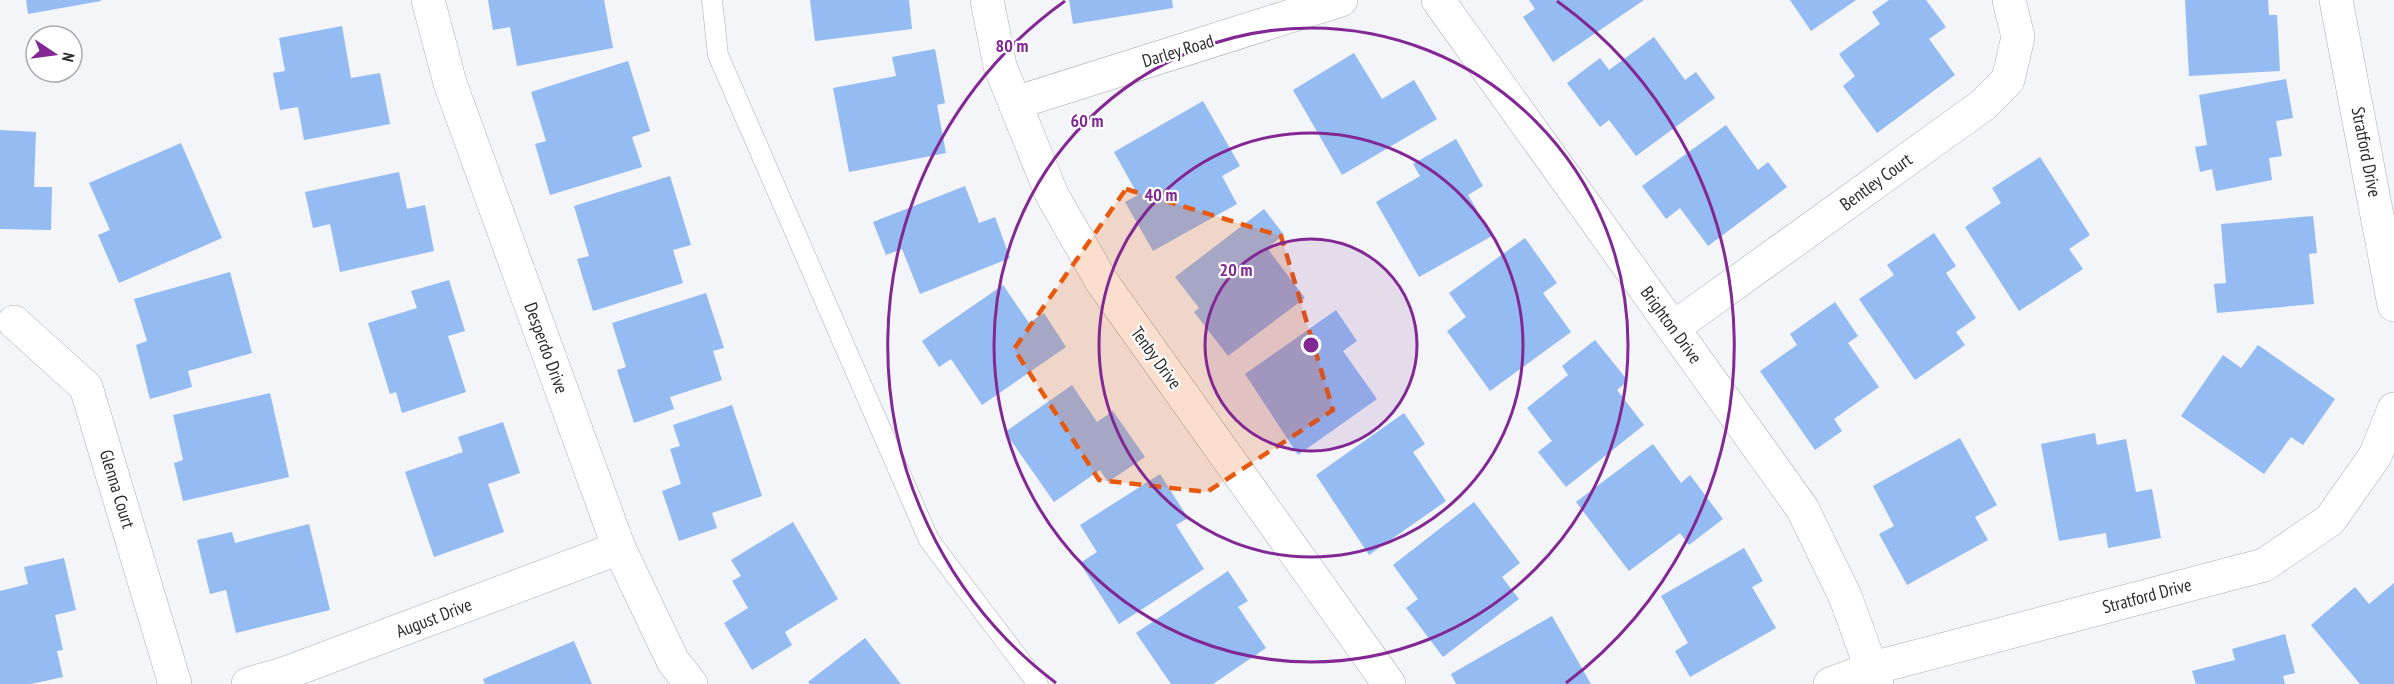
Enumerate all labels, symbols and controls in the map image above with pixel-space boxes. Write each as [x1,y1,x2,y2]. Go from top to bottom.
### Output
north arrow [24,24,84,84]
street label: Darley Road [1139,29,1216,72]
text: 80 m [996,34,1028,57]
text: N [58,51,79,64]
street label: Stratford Drive [2346,105,2386,199]
text: 60 m [1071,109,1103,132]
street label: Bentley Court [1835,148,1916,216]
text: 40 m [1145,183,1177,206]
text: 20 m [1220,258,1252,281]
street label: Brighton Drive [1636,282,1707,368]
street label: Desperdo Drive [519,299,574,397]
street label: Tenby Drive [1126,322,1187,394]
centre of rings [1301,335,1321,355]
street label: Glenna Court [95,447,140,531]
street label: Stratford Drive [2100,573,2194,618]
street label: August Drive [393,593,475,643]

